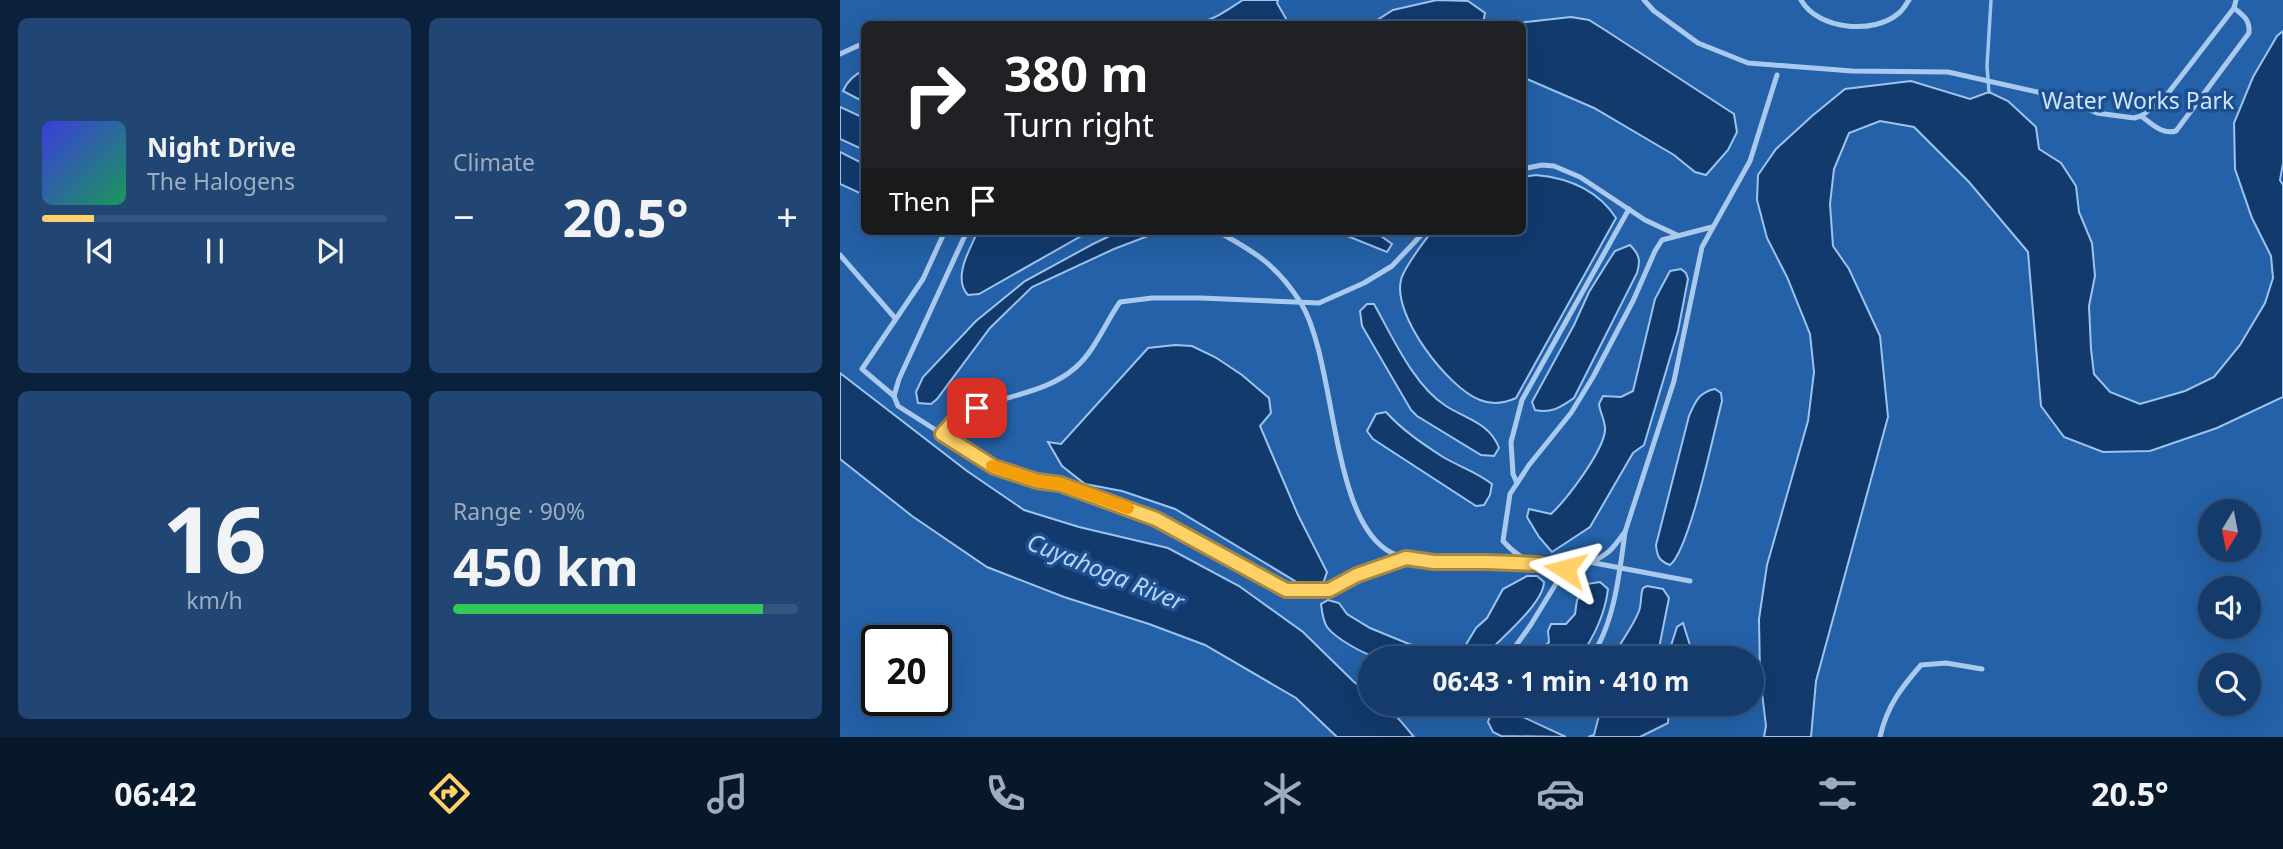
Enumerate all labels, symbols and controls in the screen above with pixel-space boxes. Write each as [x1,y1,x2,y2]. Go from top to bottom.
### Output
text: 380 m [1004,40,1149,106]
icon: right [889,49,980,140]
park label: Water Works Park [2042,84,2235,116]
text: Turn right [1004,103,1154,146]
text: Night Drive [147,129,296,165]
text: Climate [453,146,535,178]
text: The Halogens [147,165,295,197]
text: 20.5° [563,181,688,252]
icon: arrive [964,182,1002,220]
text: Then [889,183,950,219]
text: − [453,190,475,242]
text: + [776,190,798,242]
icon: previous [81,232,119,270]
icon: pause [196,232,234,270]
icon: next [311,232,349,270]
pin [947,378,1007,438]
icon: arrive [958,389,996,427]
text: 16 [162,476,267,600]
text: Range · 90% [453,495,585,527]
north arrow [2198,499,2261,562]
map controls [2198,499,2261,716]
water label: Cuyahoga River [1023,524,1191,618]
text: 450 km [453,530,639,601]
position arrow [1528,532,1602,606]
button: sound [2198,576,2261,639]
text: km/h [186,584,243,616]
speed limit sign: 20 [861,625,952,716]
button: search [2198,653,2261,716]
text: 06:43 · 1 min · 410 m [1433,663,1689,699]
icon: directions [425,769,474,818]
icon: music [703,769,752,818]
icon: phone [981,769,1030,818]
icon: climate [1258,769,1307,818]
icon: car [1536,769,1585,818]
icon: filters [1813,769,1862,818]
text: 06:42 [114,772,197,815]
text: 20.5° [2091,772,2169,815]

